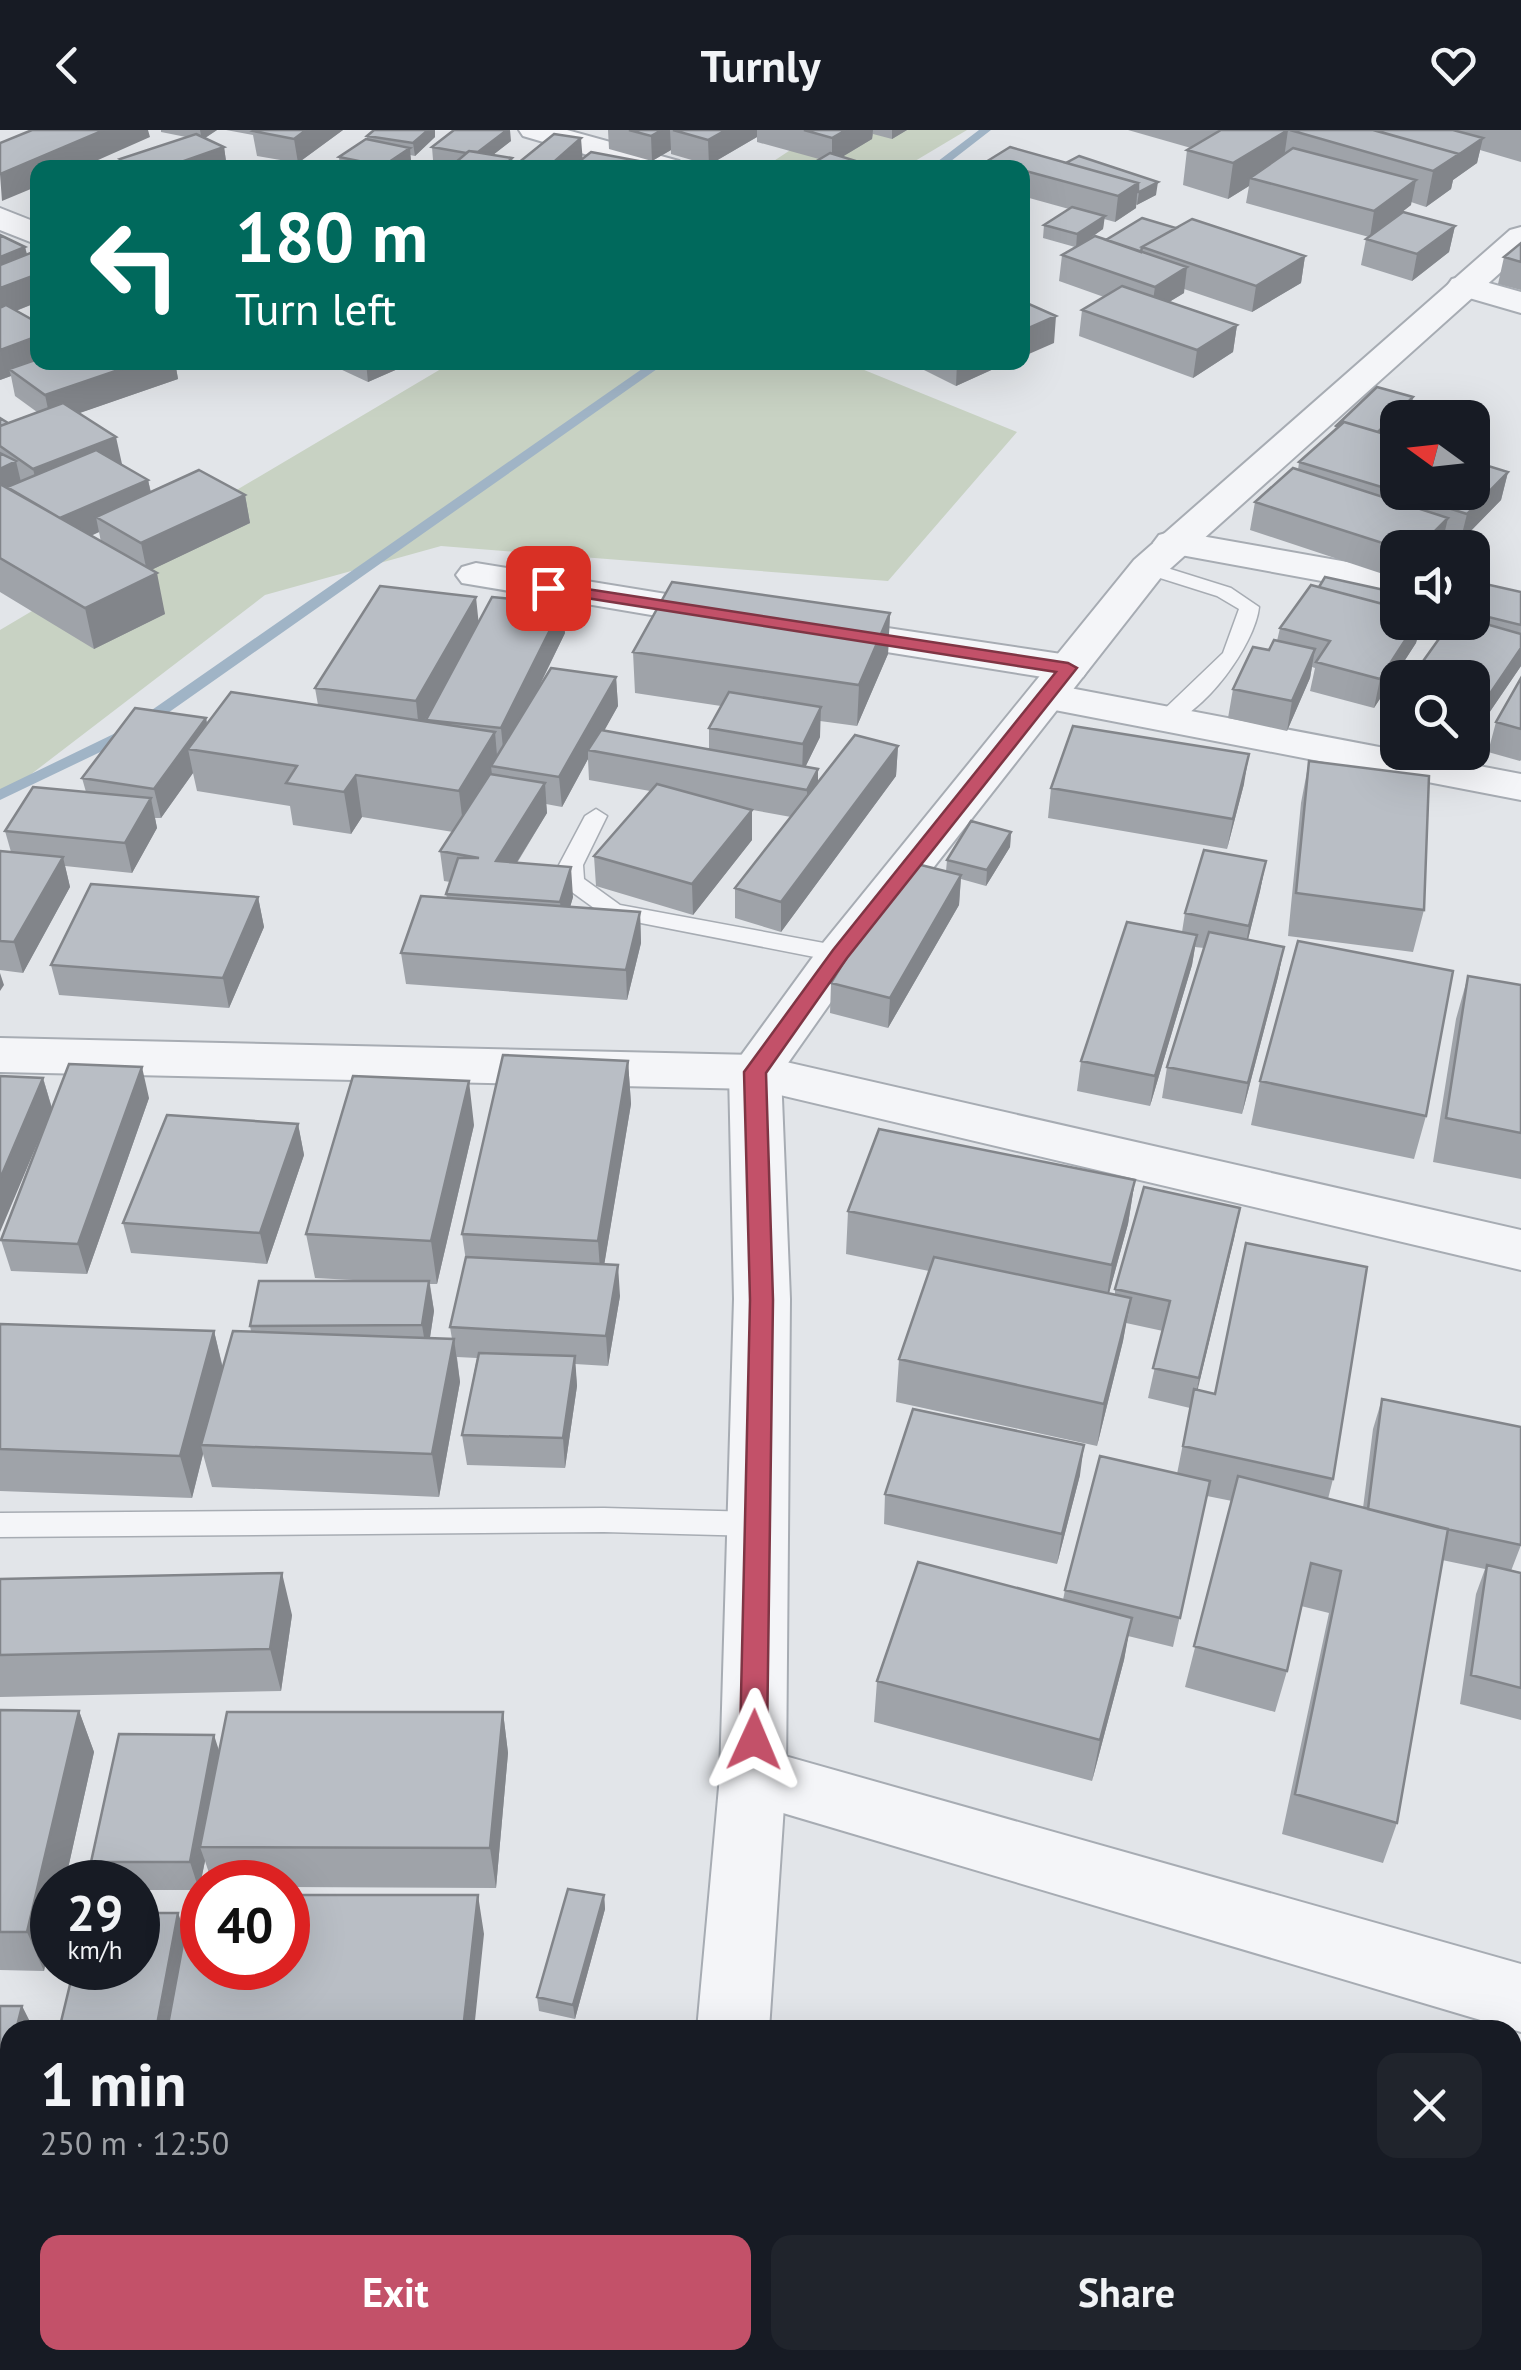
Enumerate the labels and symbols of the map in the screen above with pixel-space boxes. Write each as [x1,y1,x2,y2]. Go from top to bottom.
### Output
north arrow [1380,400,1490,510]
pin [506,546,591,631]
position arrow [702,1688,806,1792]
speed limit sign: 40 [180,1860,310,1990]

